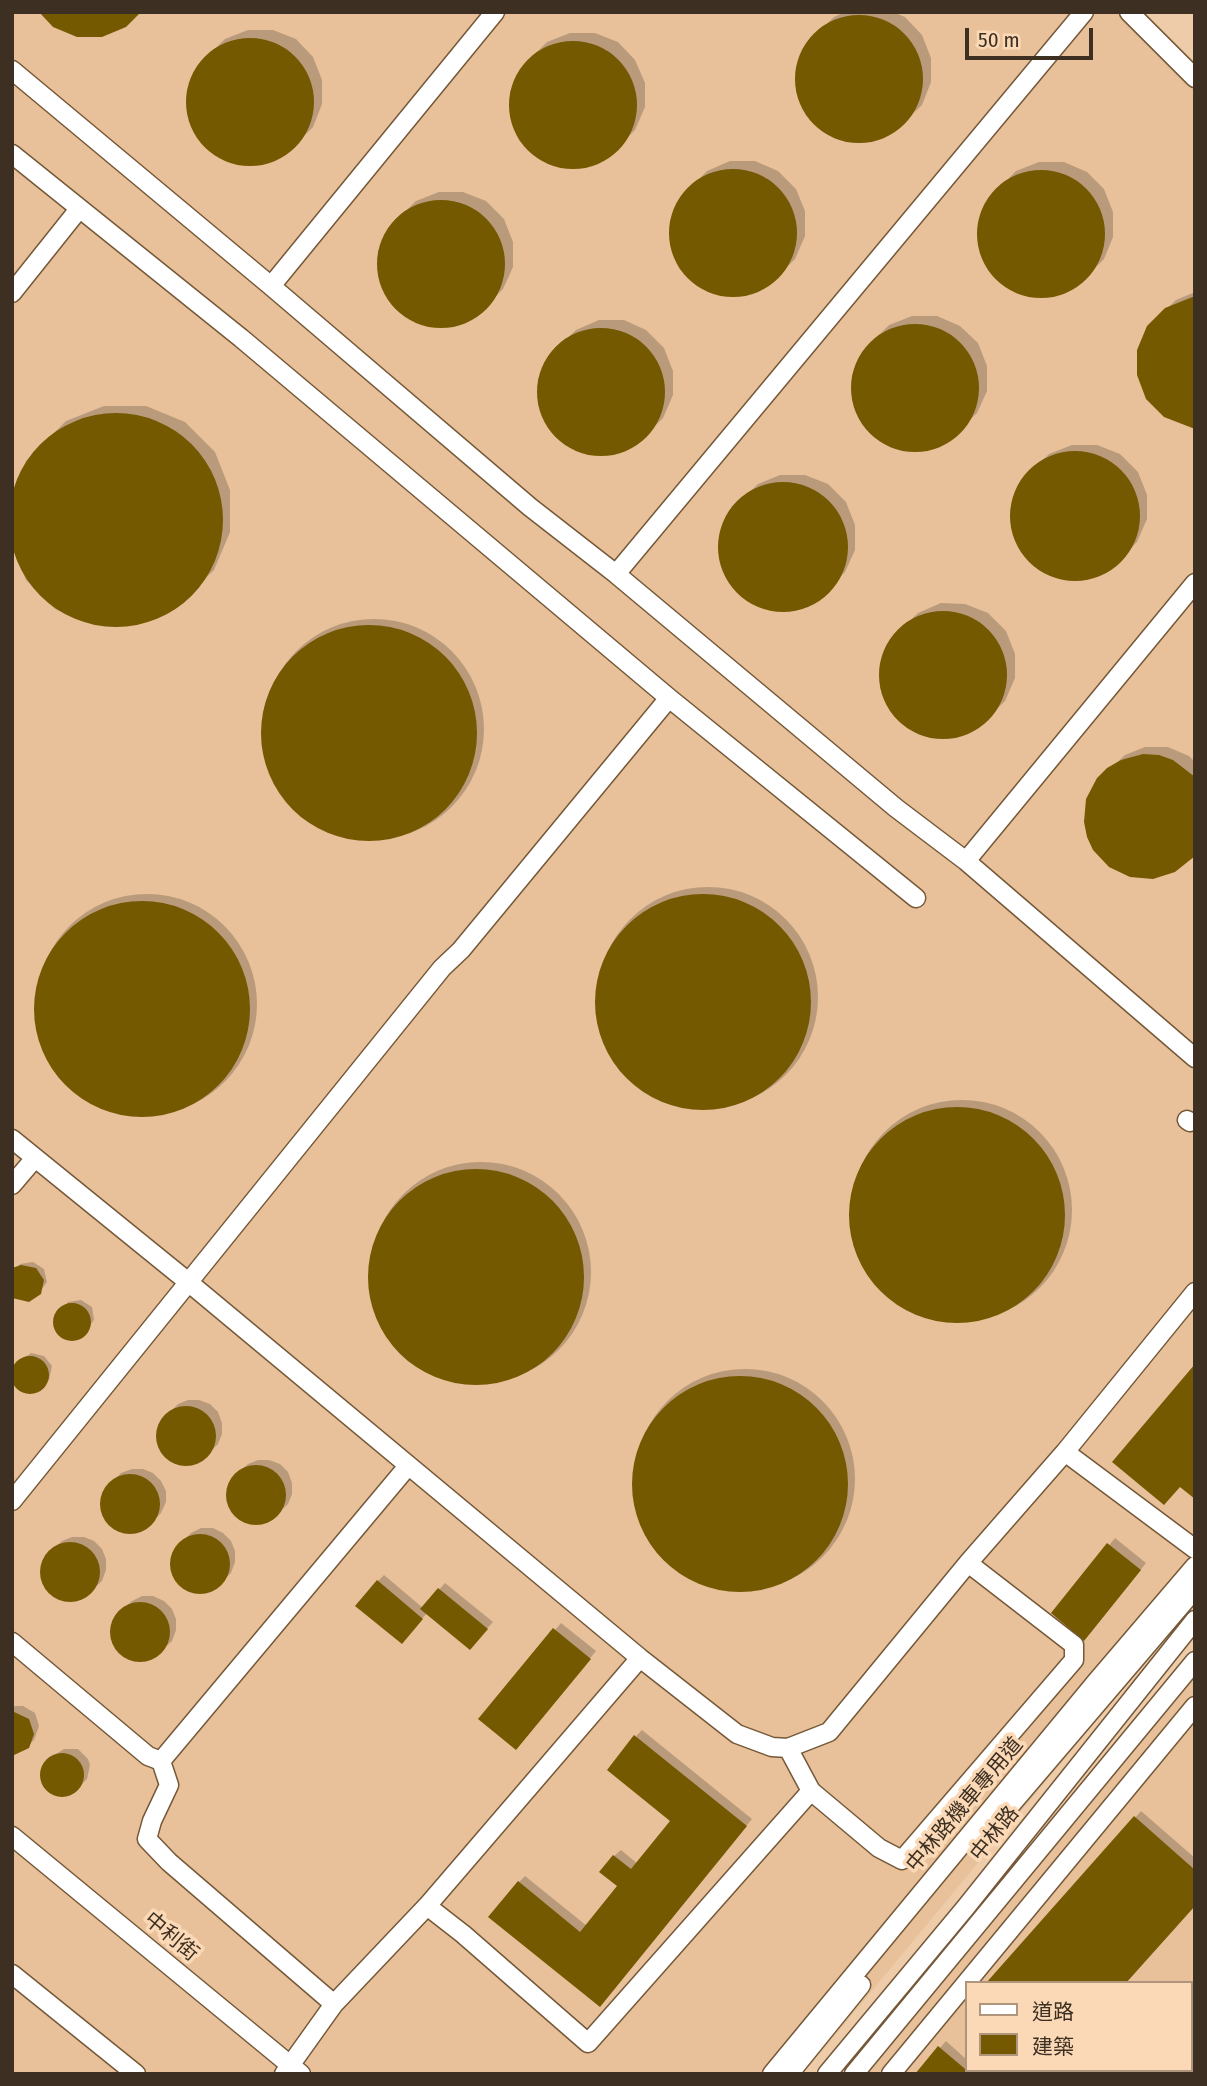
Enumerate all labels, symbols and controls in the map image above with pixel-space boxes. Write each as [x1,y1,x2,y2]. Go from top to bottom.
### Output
scale bar [969,14,1097,58]
text: 50 m [978,27,1020,53]
street label: 中林路機車專用道 [901,1733,1029,1877]
street label: 中林路 [965,1802,1025,1866]
street label: 中利街 [139,1907,203,1967]
legend [965,1981,1193,2072]
text: 道路 [1032,1999,1074,2025]
text: 建築 [1032,2034,1074,2060]

